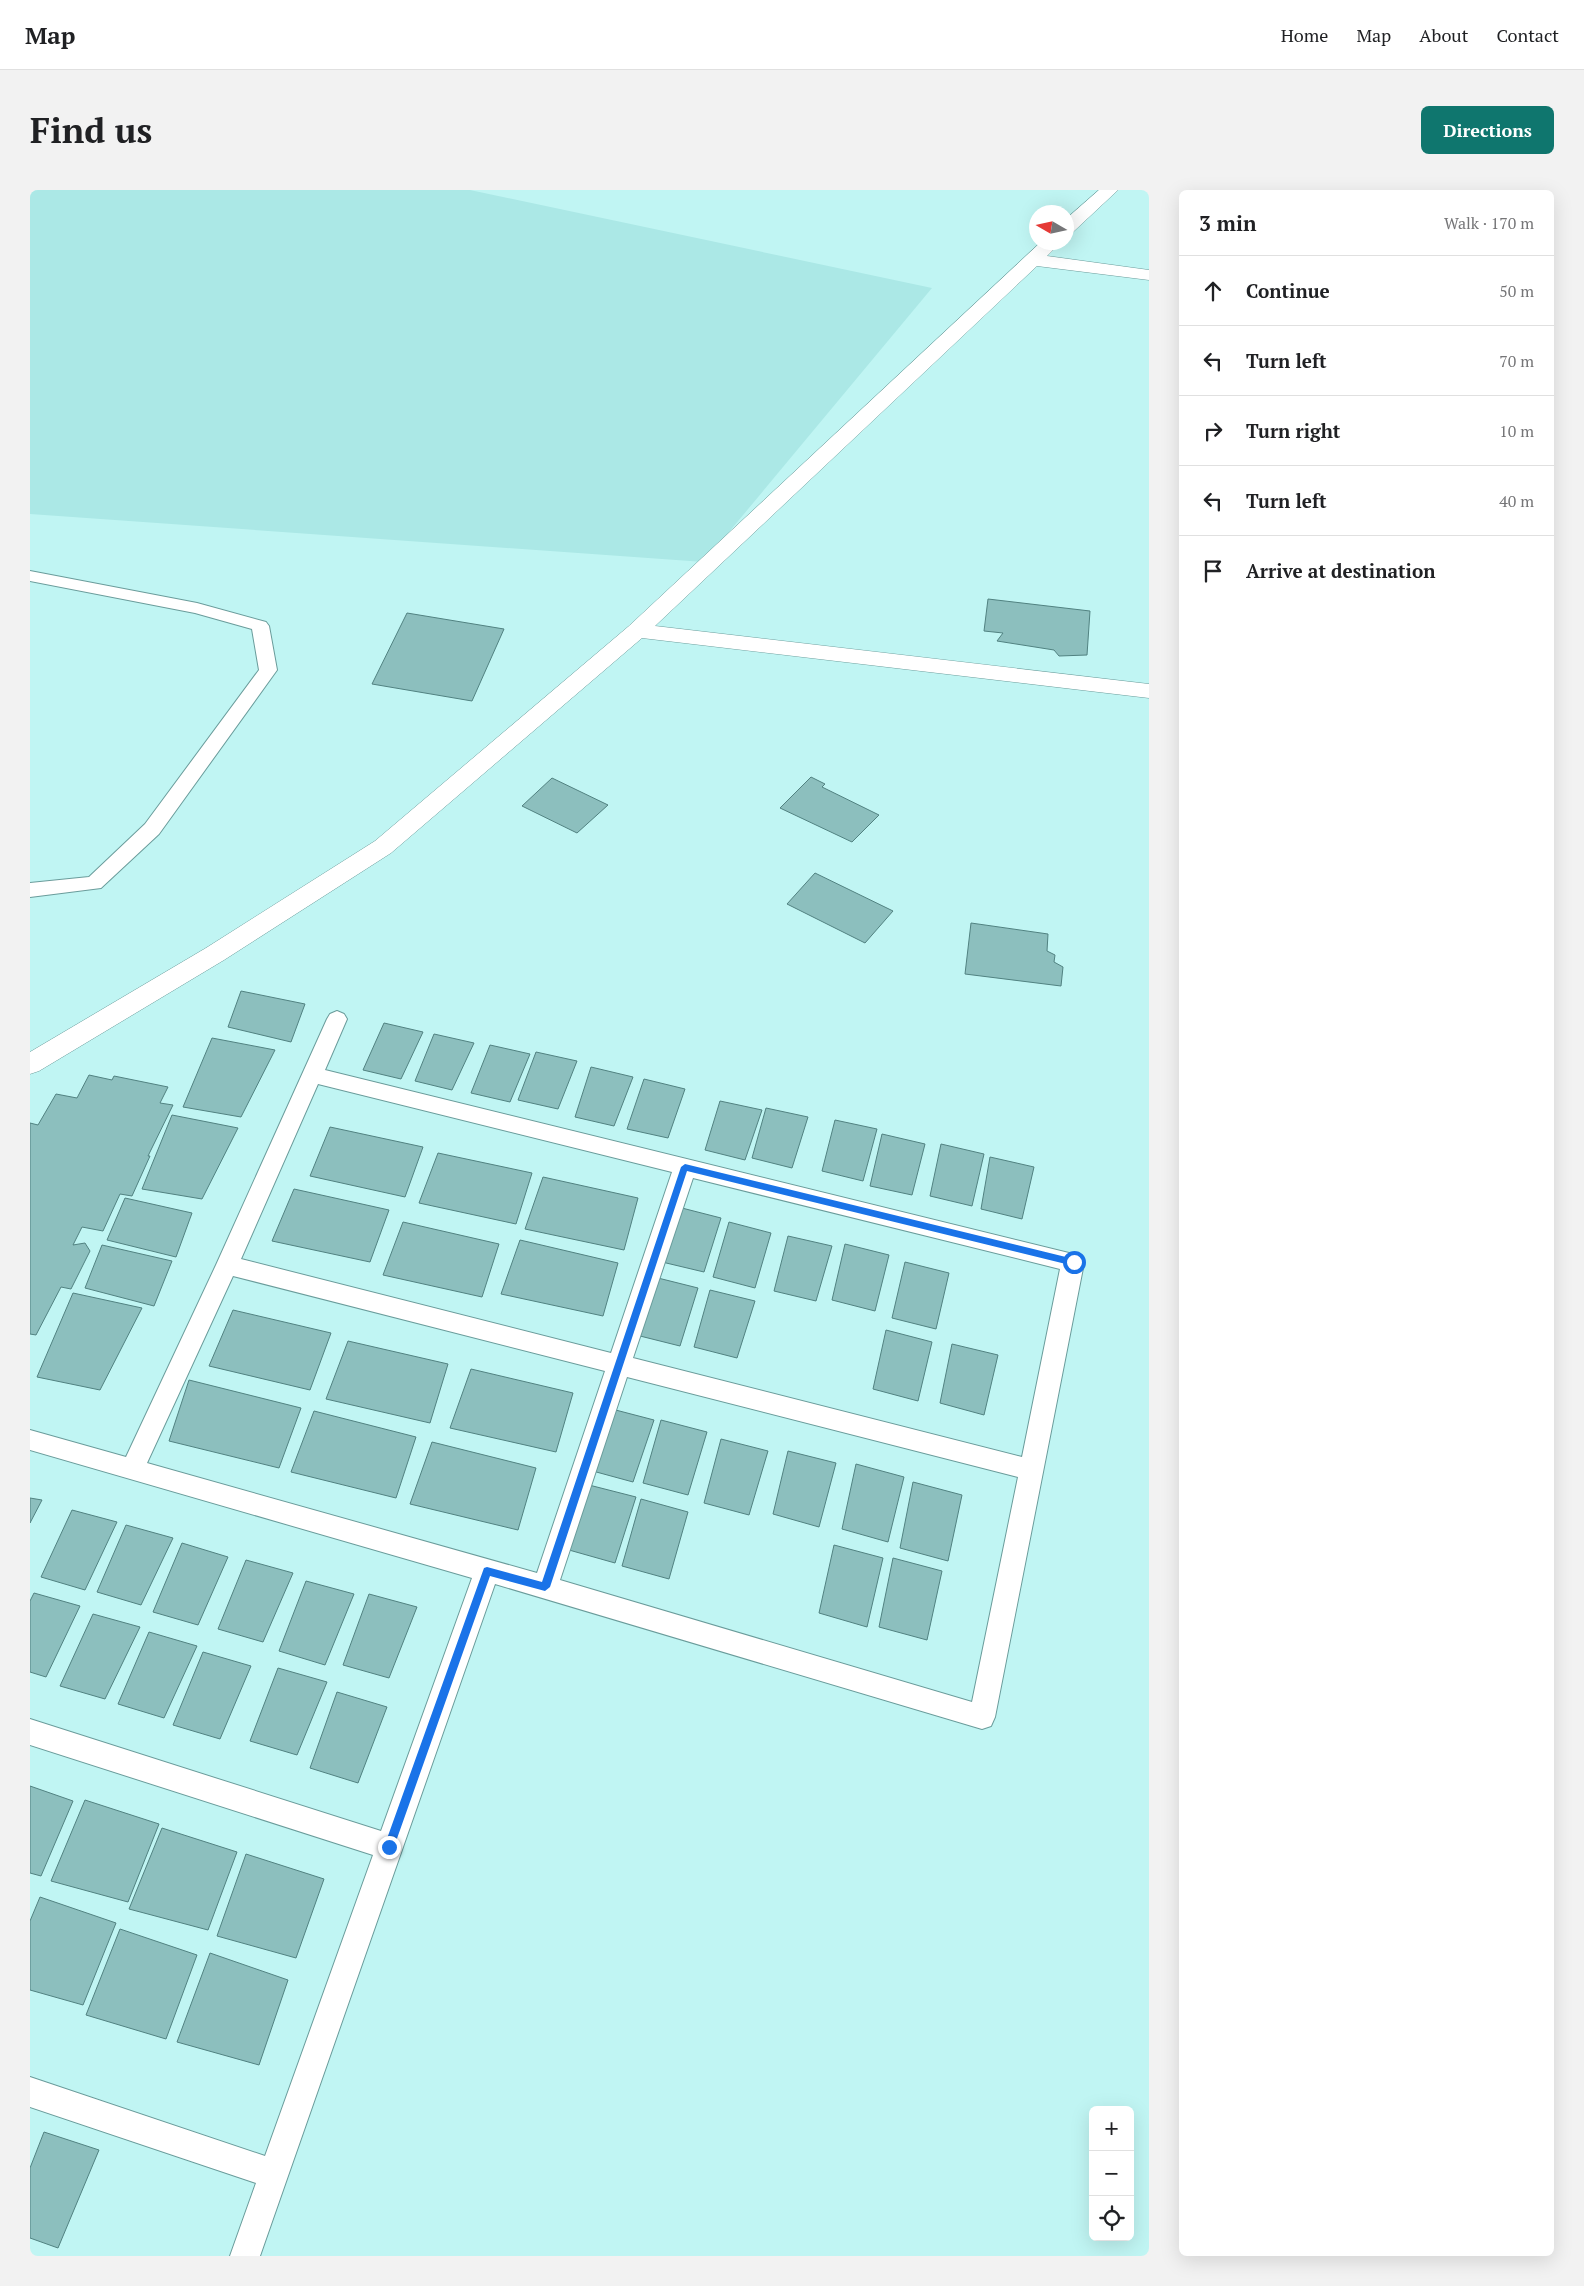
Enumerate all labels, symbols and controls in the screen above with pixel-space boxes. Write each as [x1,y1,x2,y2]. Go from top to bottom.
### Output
text: Map [25,19,75,51]
text: Home [1281,23,1328,47]
text: Map [1356,23,1391,47]
text: About [1419,23,1468,47]
text: Contact [1496,23,1559,47]
button: Directions [1421,106,1554,154]
text: Find us [30,107,152,153]
north arrow [1029,205,1074,250]
text: 3 min [1199,209,1256,237]
text: Walk · 170 m [1444,212,1534,234]
icon: ahead [1199,277,1227,305]
text: Continue [1246,278,1330,303]
text: 50 m [1499,280,1534,302]
icon: left [1199,347,1227,375]
text: Turn left [1246,348,1327,373]
text: 70 m [1499,350,1534,372]
icon: right [1199,417,1227,445]
text: Turn right [1246,418,1340,443]
text: 10 m [1499,420,1534,442]
icon: left [1199,487,1227,515]
text: Turn left [1246,488,1327,513]
text: 40 m [1499,490,1534,512]
icon: arrive [1199,557,1227,585]
text: Arrive at destination [1246,558,1435,583]
route start [1063,1251,1086,1274]
route end [378,1836,401,1859]
map controls [1089,2106,1134,2241]
button: + [1089,2106,1134,2151]
button: − [1089,2151,1134,2196]
button: locate [1089,2196,1134,2241]

